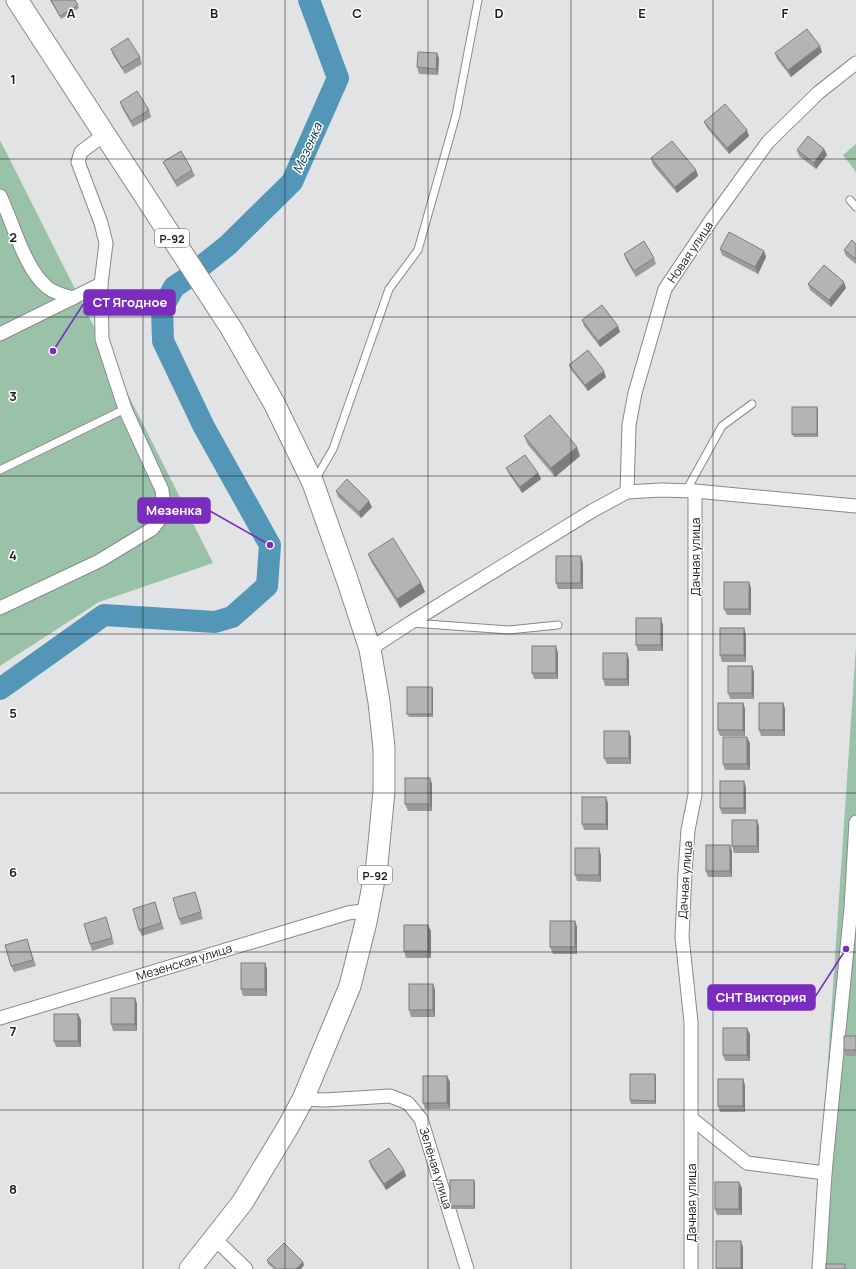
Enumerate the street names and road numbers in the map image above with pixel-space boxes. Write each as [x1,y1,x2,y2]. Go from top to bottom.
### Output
street label: Новая улица [663,218,717,286]
road number: Р-92 [155,229,189,247]
street label: Дачная улица [687,518,704,596]
street label: Дачная улица [674,840,696,920]
road number: Р-92 [358,866,392,884]
street label: Мезенская улица [134,939,234,985]
street label: Зелёная улица [415,1125,457,1211]
street label: Дачная улица [683,1164,700,1242]

